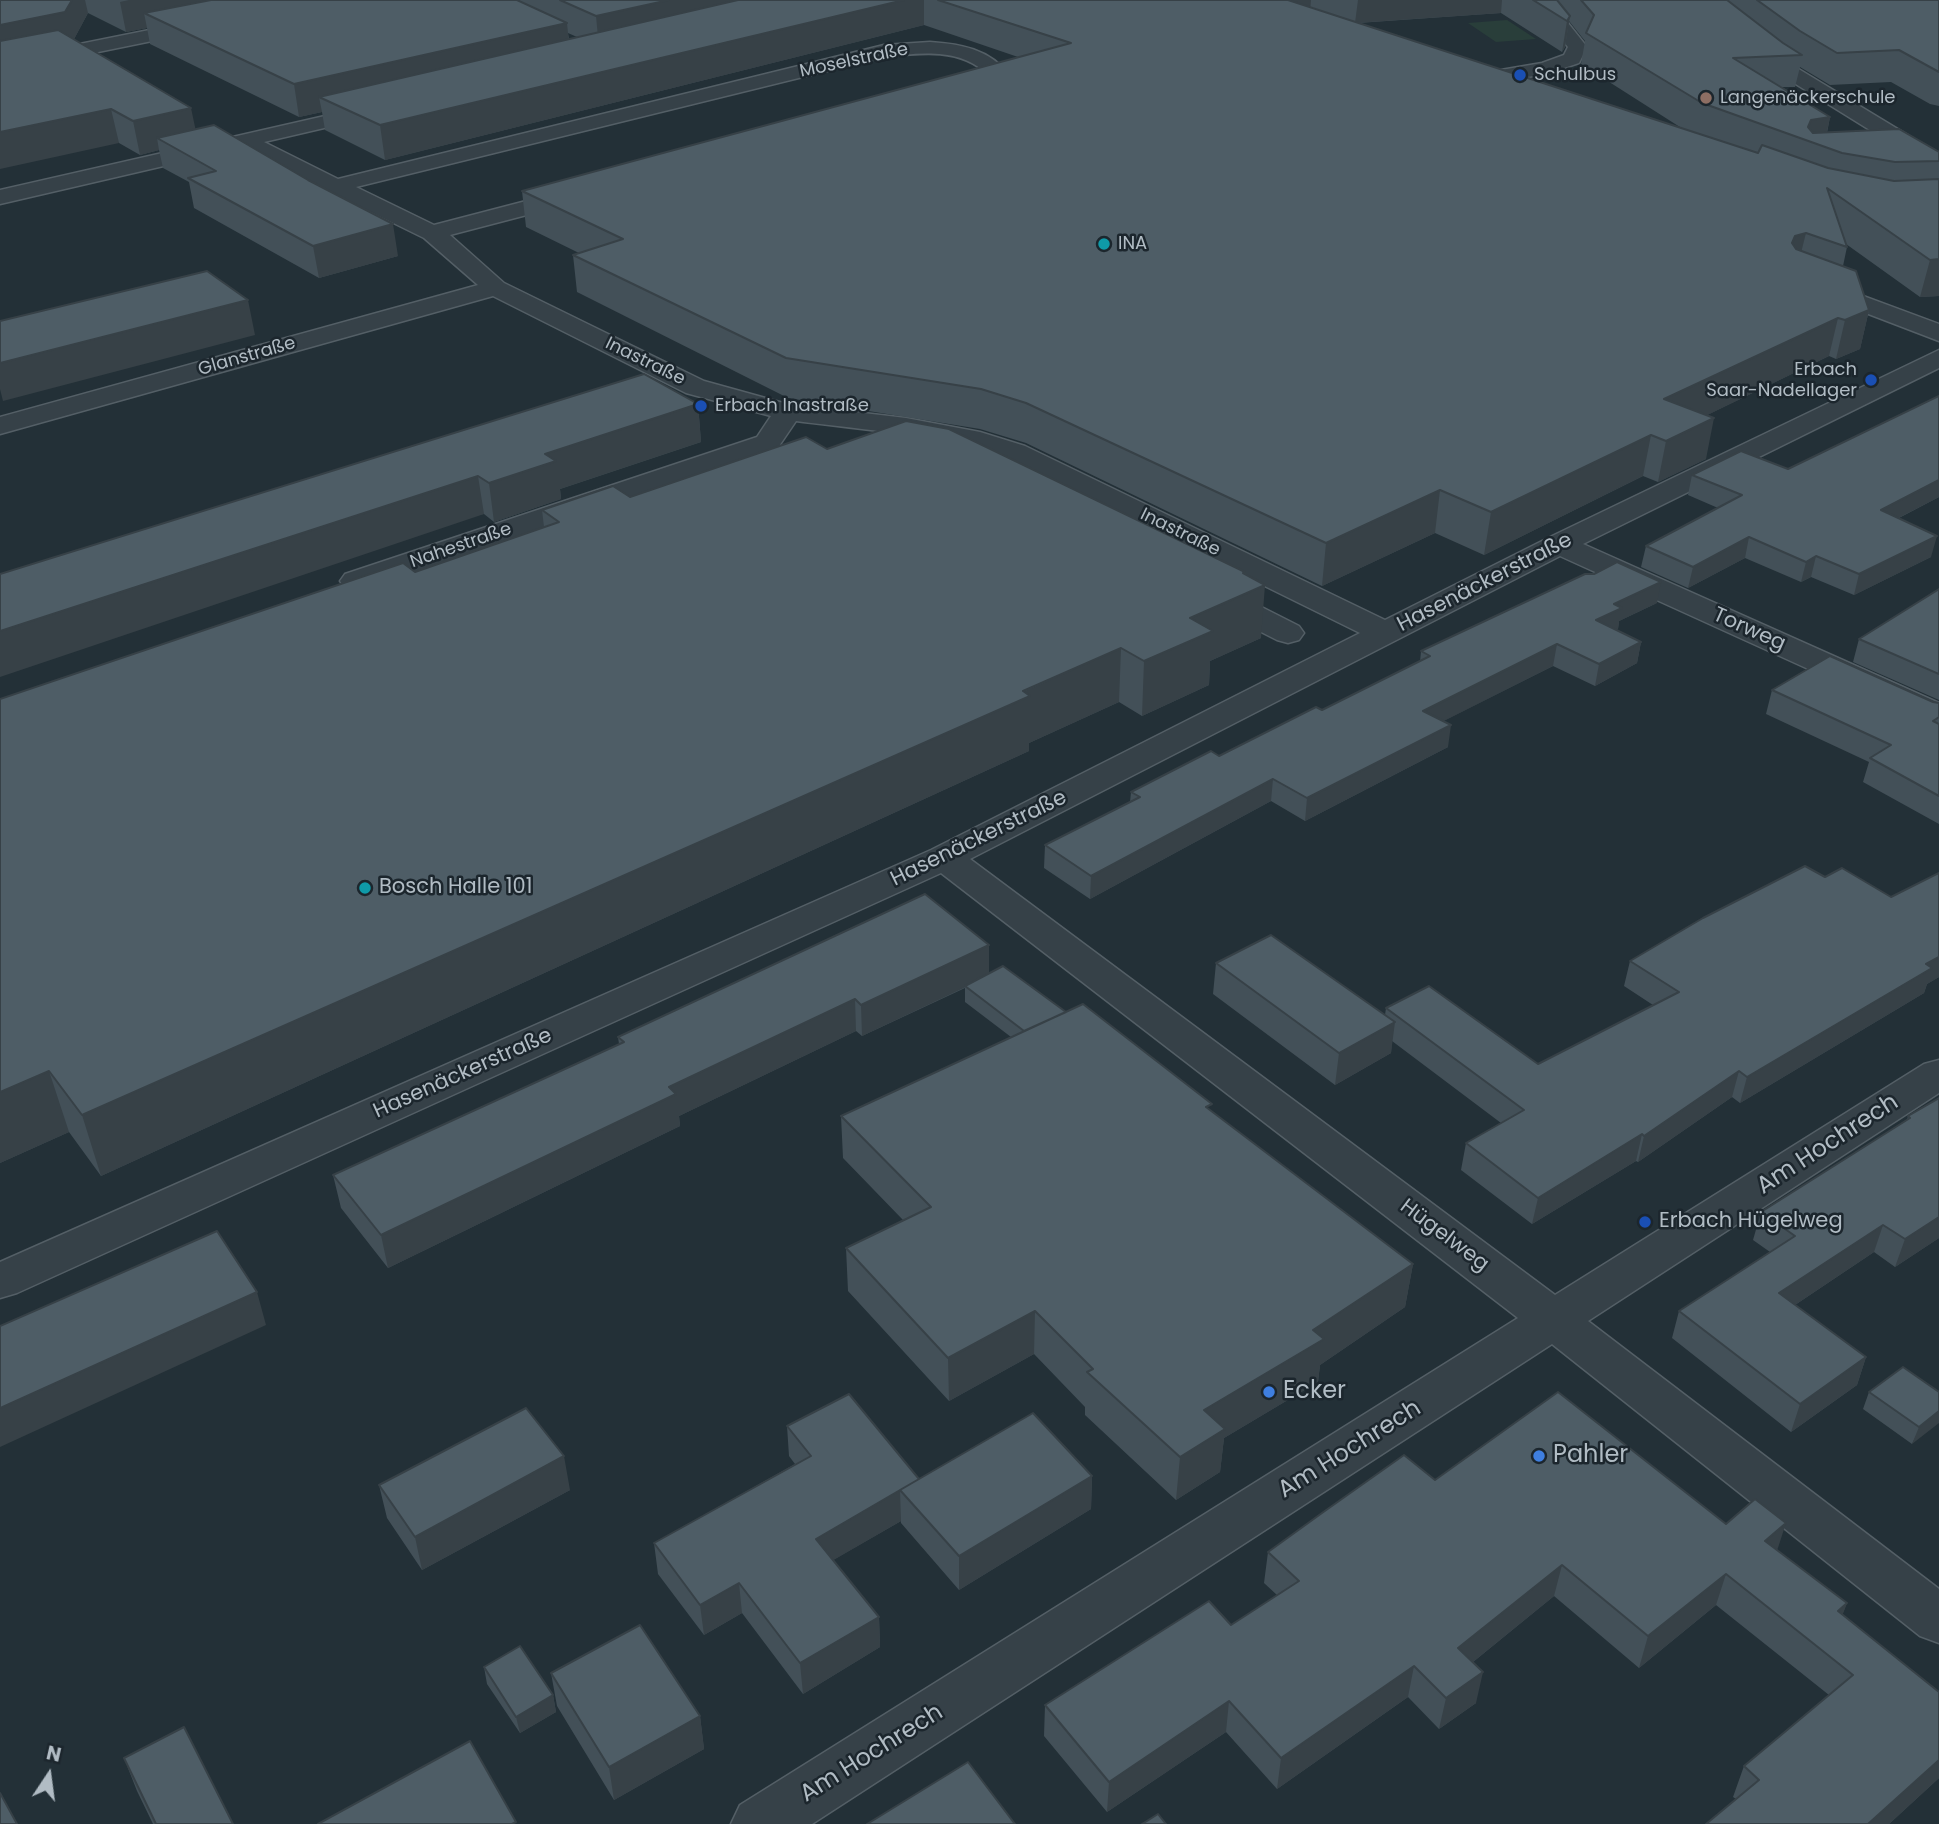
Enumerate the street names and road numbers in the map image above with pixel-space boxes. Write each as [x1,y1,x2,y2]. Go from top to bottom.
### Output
street label: Moselstraße [798,39,910,83]
street label: Glanstraße [196,333,298,381]
street label: Inastraße [601,333,689,391]
street label: Inastraße [1136,504,1224,562]
street label: Nahestraße [407,519,515,573]
street label: Hasenäckerstraße [1393,528,1577,638]
street label: Torweg [1709,603,1789,657]
street label: Hasenäckerstraße [887,785,1071,893]
street label: Hasenäckerstraße [370,1023,556,1125]
street label: Am Hochrech [1752,1089,1904,1201]
street label: Hügelweg [1395,1194,1493,1278]
street label: Am Hochrech [1273,1395,1427,1505]
street label: Am Hochrech [795,1699,949,1809]

